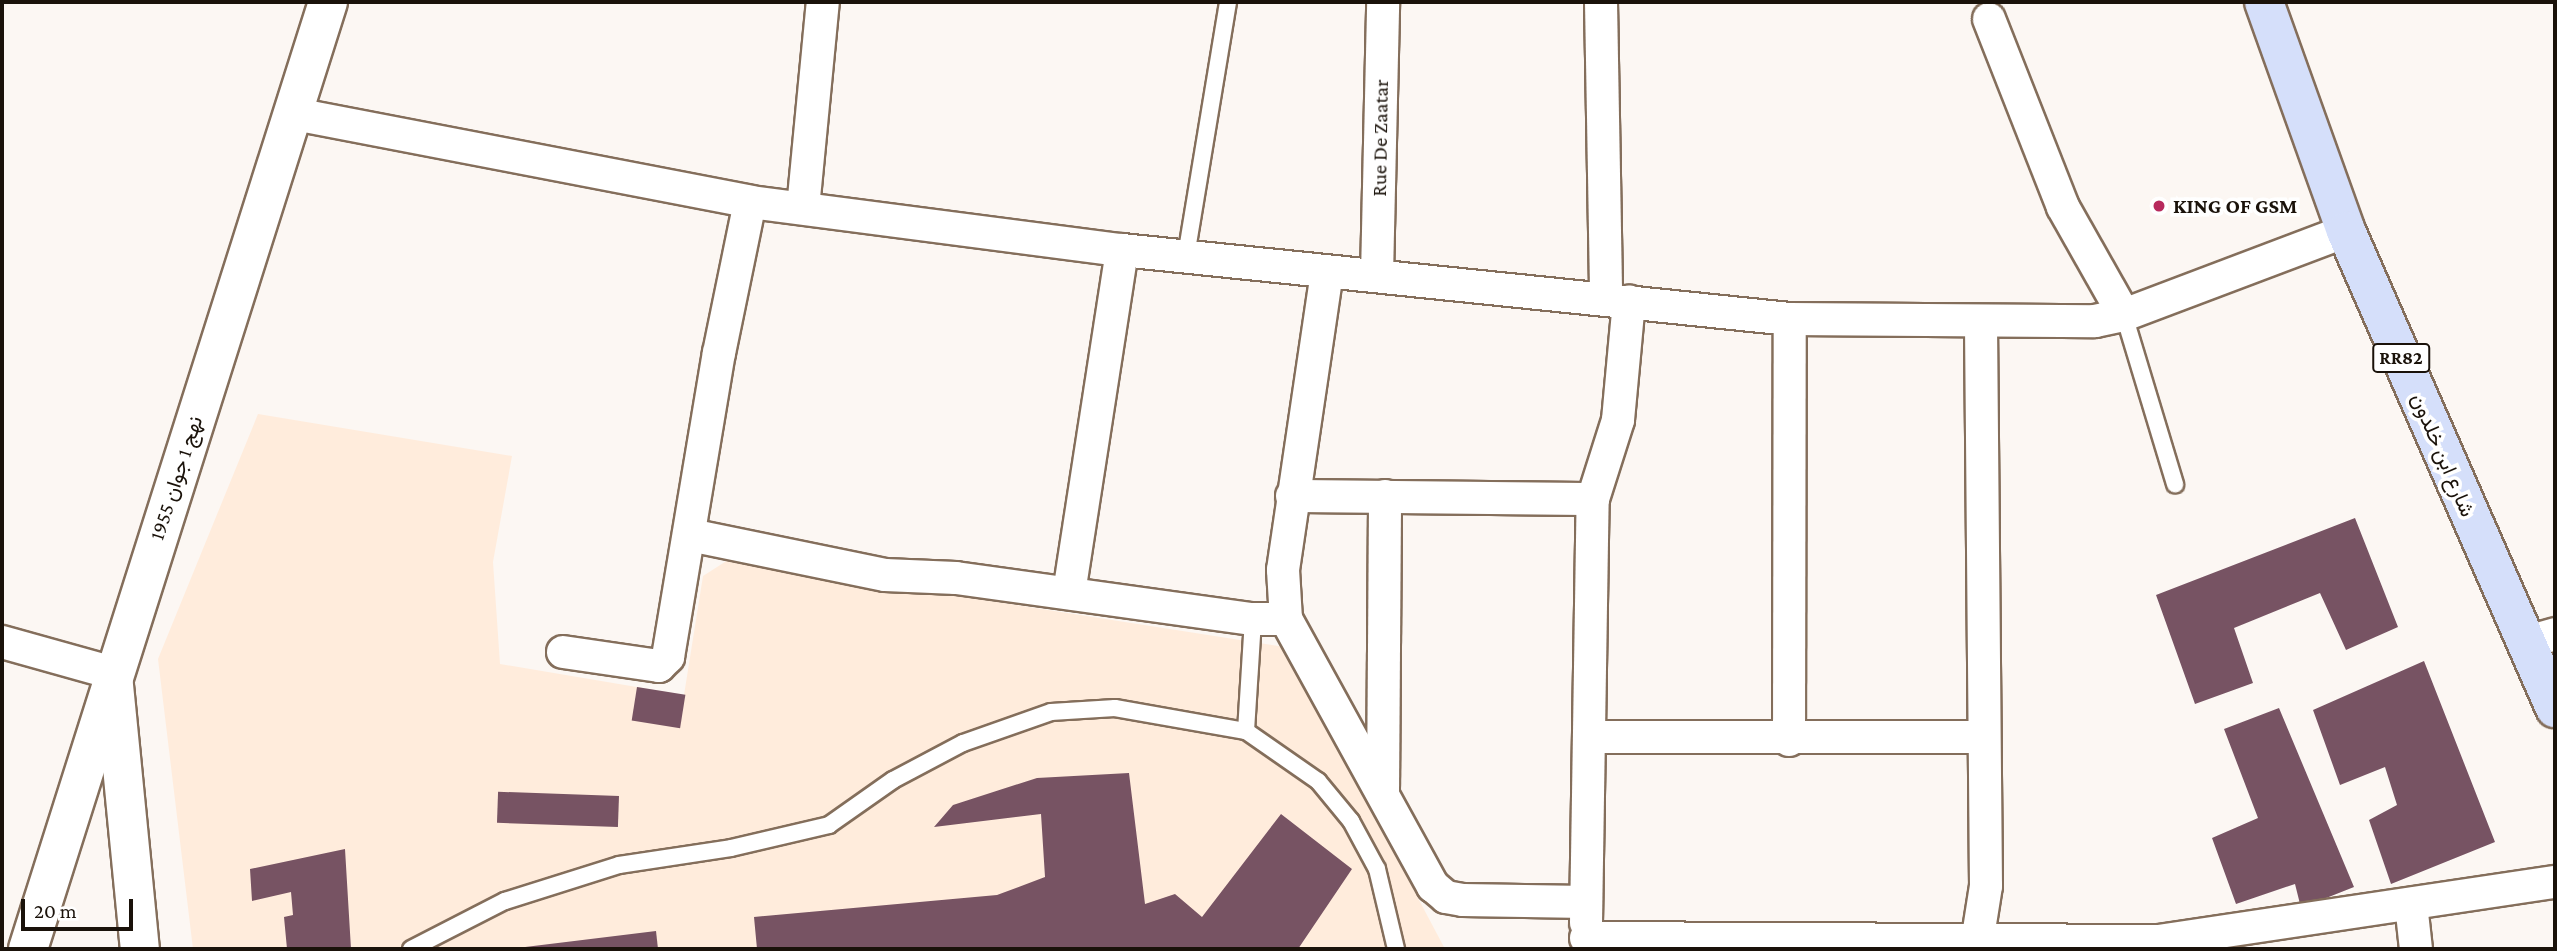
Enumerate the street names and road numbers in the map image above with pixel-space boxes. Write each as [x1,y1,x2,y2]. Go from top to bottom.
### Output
street label: Rue De Zaatar [1366,79,1394,197]
road number: RR82 [2371,342,2431,374]
street label: شارع ابن خلدون [2406,389,2480,521]
street label: نهج 1 جوان 1955 [144,413,208,543]

